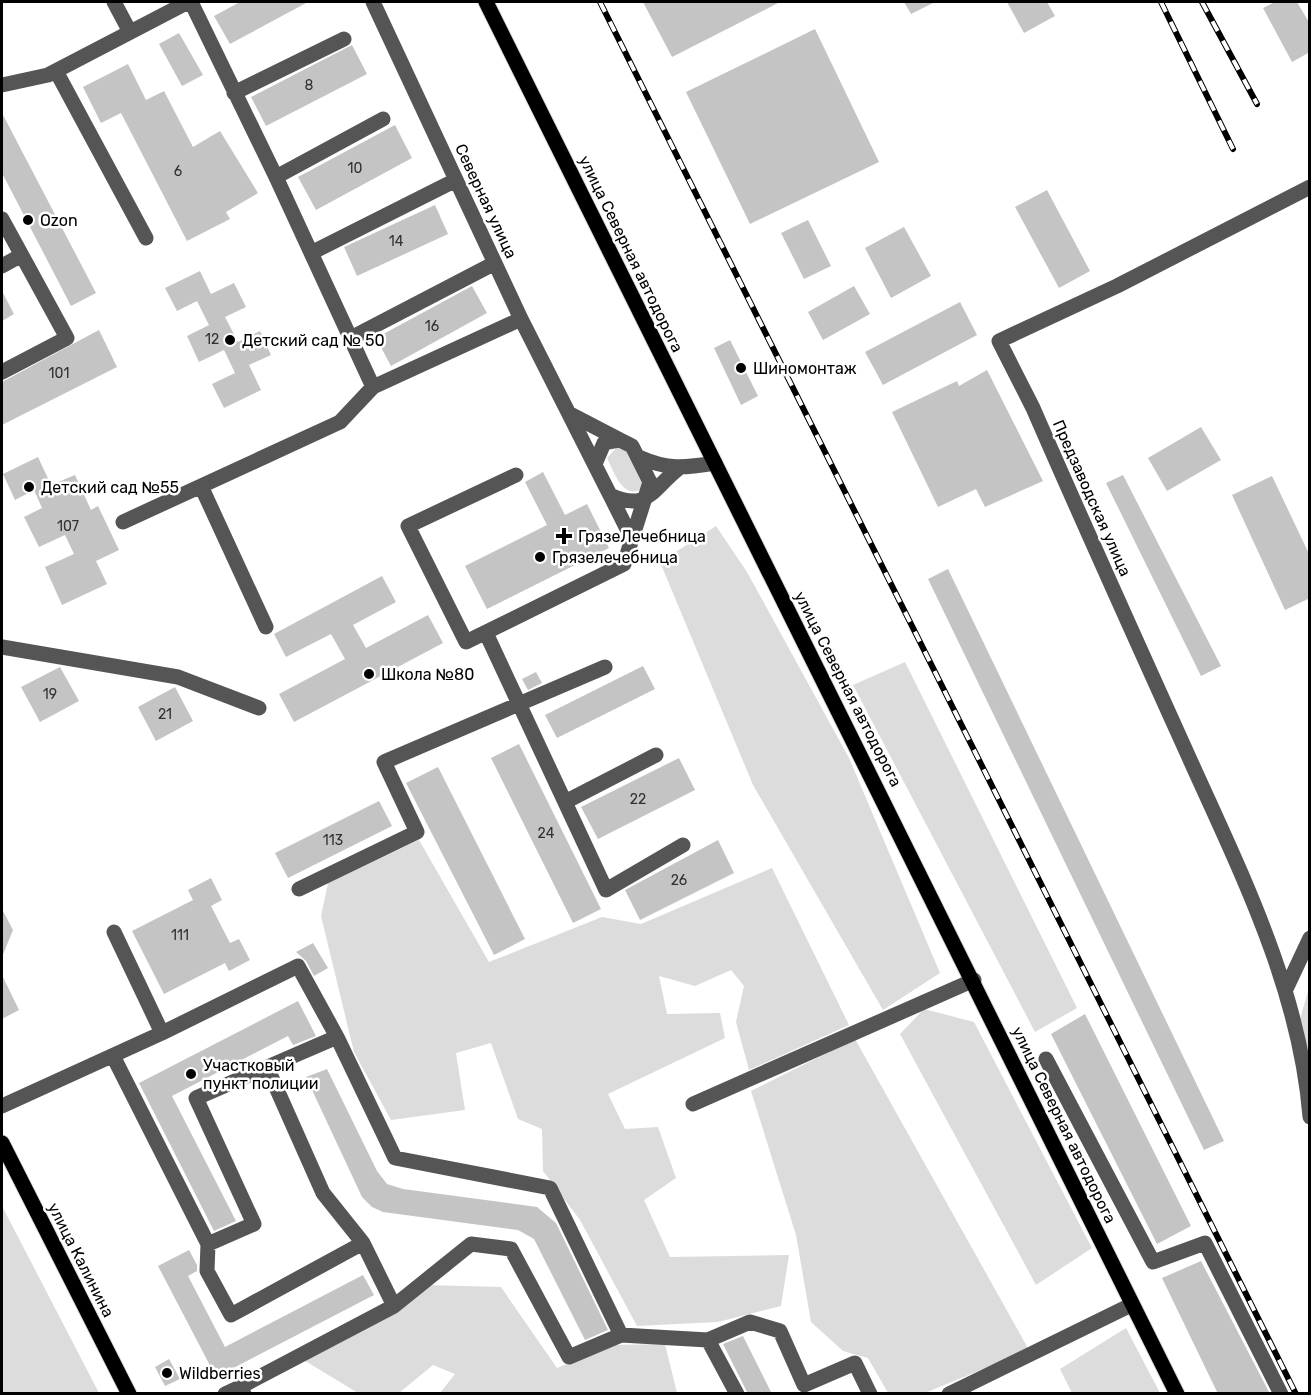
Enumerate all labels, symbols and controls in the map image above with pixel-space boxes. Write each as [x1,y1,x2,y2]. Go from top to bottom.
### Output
house number: 8 [305,77,314,94]
street label: Северная улица [451,141,521,261]
street label: улица Северная автодорога [575,152,687,356]
house number: 10 [348,160,363,177]
house number: 6 [174,163,182,180]
place label: Ozon [40,211,78,230]
marker: Ozon [21,213,35,227]
house number: 14 [389,233,404,250]
house number: 16 [425,318,439,335]
house number: 12 [205,331,219,348]
place label: Детский сад № 50 [242,331,385,350]
marker: Детский сад № 50 [223,333,237,347]
place label: Шиномонтаж [753,359,857,378]
marker: Шиномонтаж [734,361,748,375]
house number: 101 [49,365,69,382]
street label: Предзаводская улица [1049,417,1135,579]
place label: Детский сад №55 [41,478,179,497]
marker: Детский сад №55 [22,480,36,494]
house number: 107 [57,518,79,535]
marker: ГрязеЛечебница [555,527,573,545]
place label: ГрязеЛечебница [578,527,706,546]
place label: Грязелечебница [552,548,678,567]
marker: Грязелечебница [533,550,547,564]
street label: улица Северная автодорога [790,588,906,790]
place label: Школа №80 [381,665,474,684]
marker: Школа №80 [362,667,376,681]
house number: 19 [43,686,57,703]
house number: 21 [158,706,172,723]
house number: 22 [630,791,646,808]
house number: 24 [538,825,555,842]
house number: 113 [323,832,343,849]
house number: 26 [671,872,687,889]
house number: 111 [171,927,189,944]
street label: улица Северная автодорога [1008,1023,1120,1227]
place label: Участковый пункт полиции [203,1056,319,1093]
marker: Участковый пункт полиции [184,1067,198,1081]
street label: улица Калинина [44,1200,118,1320]
place label: Wildberries [179,1364,261,1383]
marker: Wildberries [160,1366,174,1380]

